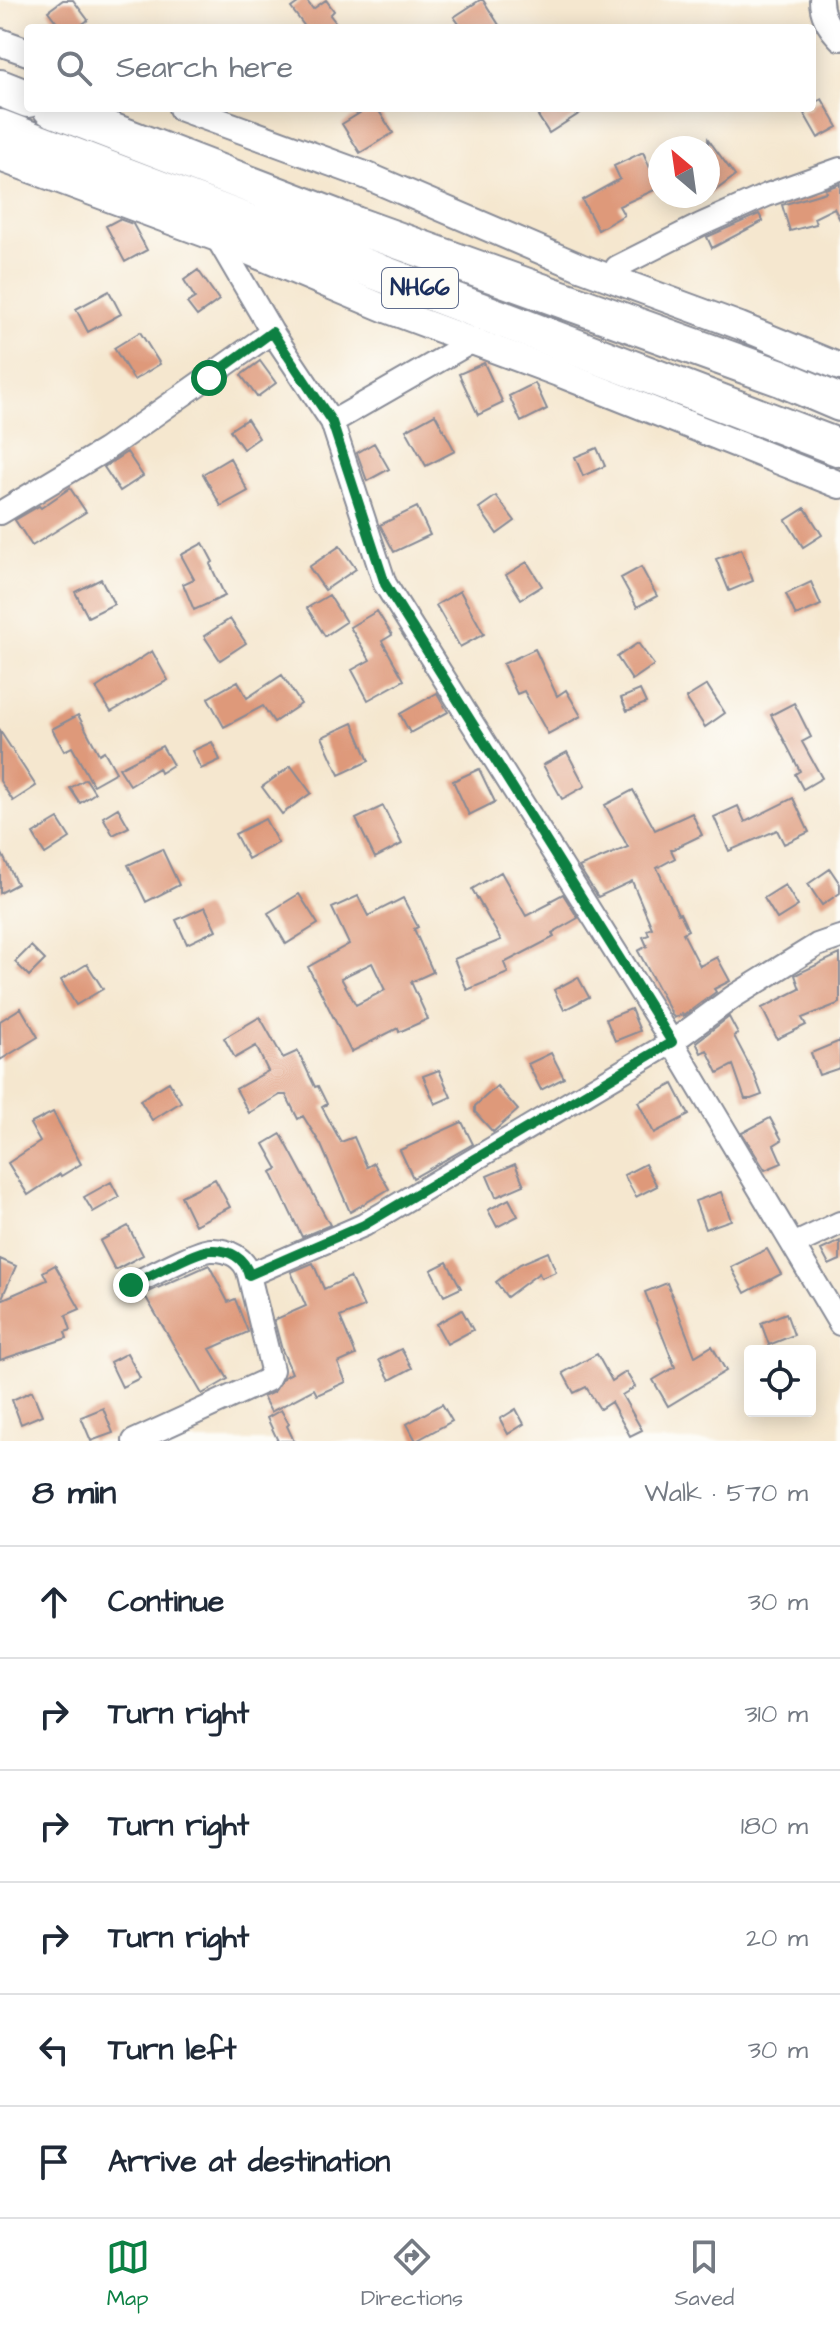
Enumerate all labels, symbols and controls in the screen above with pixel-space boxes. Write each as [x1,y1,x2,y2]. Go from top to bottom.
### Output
search box [24,24,816,112]
icon: search [52,46,96,90]
text: Search here [116,47,293,89]
north arrow [648,136,720,208]
road number: NH66 [382,268,458,308]
route start [191,360,227,396]
route end [113,1267,149,1303]
map controls [744,1345,816,1417]
button: locate [744,1345,816,1417]
text: 8 min [32,1469,116,1517]
text: Walk · 570 m [644,1475,808,1511]
icon: ahead [32,1580,76,1624]
text: Continue [108,1581,224,1623]
text: 30 m [748,1584,808,1620]
icon: right [32,1692,76,1736]
text: Turn right [108,1693,249,1735]
text: 310 m [744,1696,808,1732]
icon: right [32,1804,76,1848]
text: Turn right [108,1805,249,1847]
text: 180 m [741,1808,808,1844]
icon: right [32,1916,76,1960]
text: Turn right [108,1917,249,1959]
text: 20 m [746,1920,808,1956]
icon: left [32,2028,76,2072]
text: Turn left [108,2029,236,2071]
text: 30 m [748,2032,808,2068]
icon: arrive [32,2140,76,2184]
text: Arrive at destination [108,2141,390,2183]
tab: Map [106,2235,150,2314]
tab: Directions [361,2235,463,2314]
tab: Saved [674,2235,734,2314]

